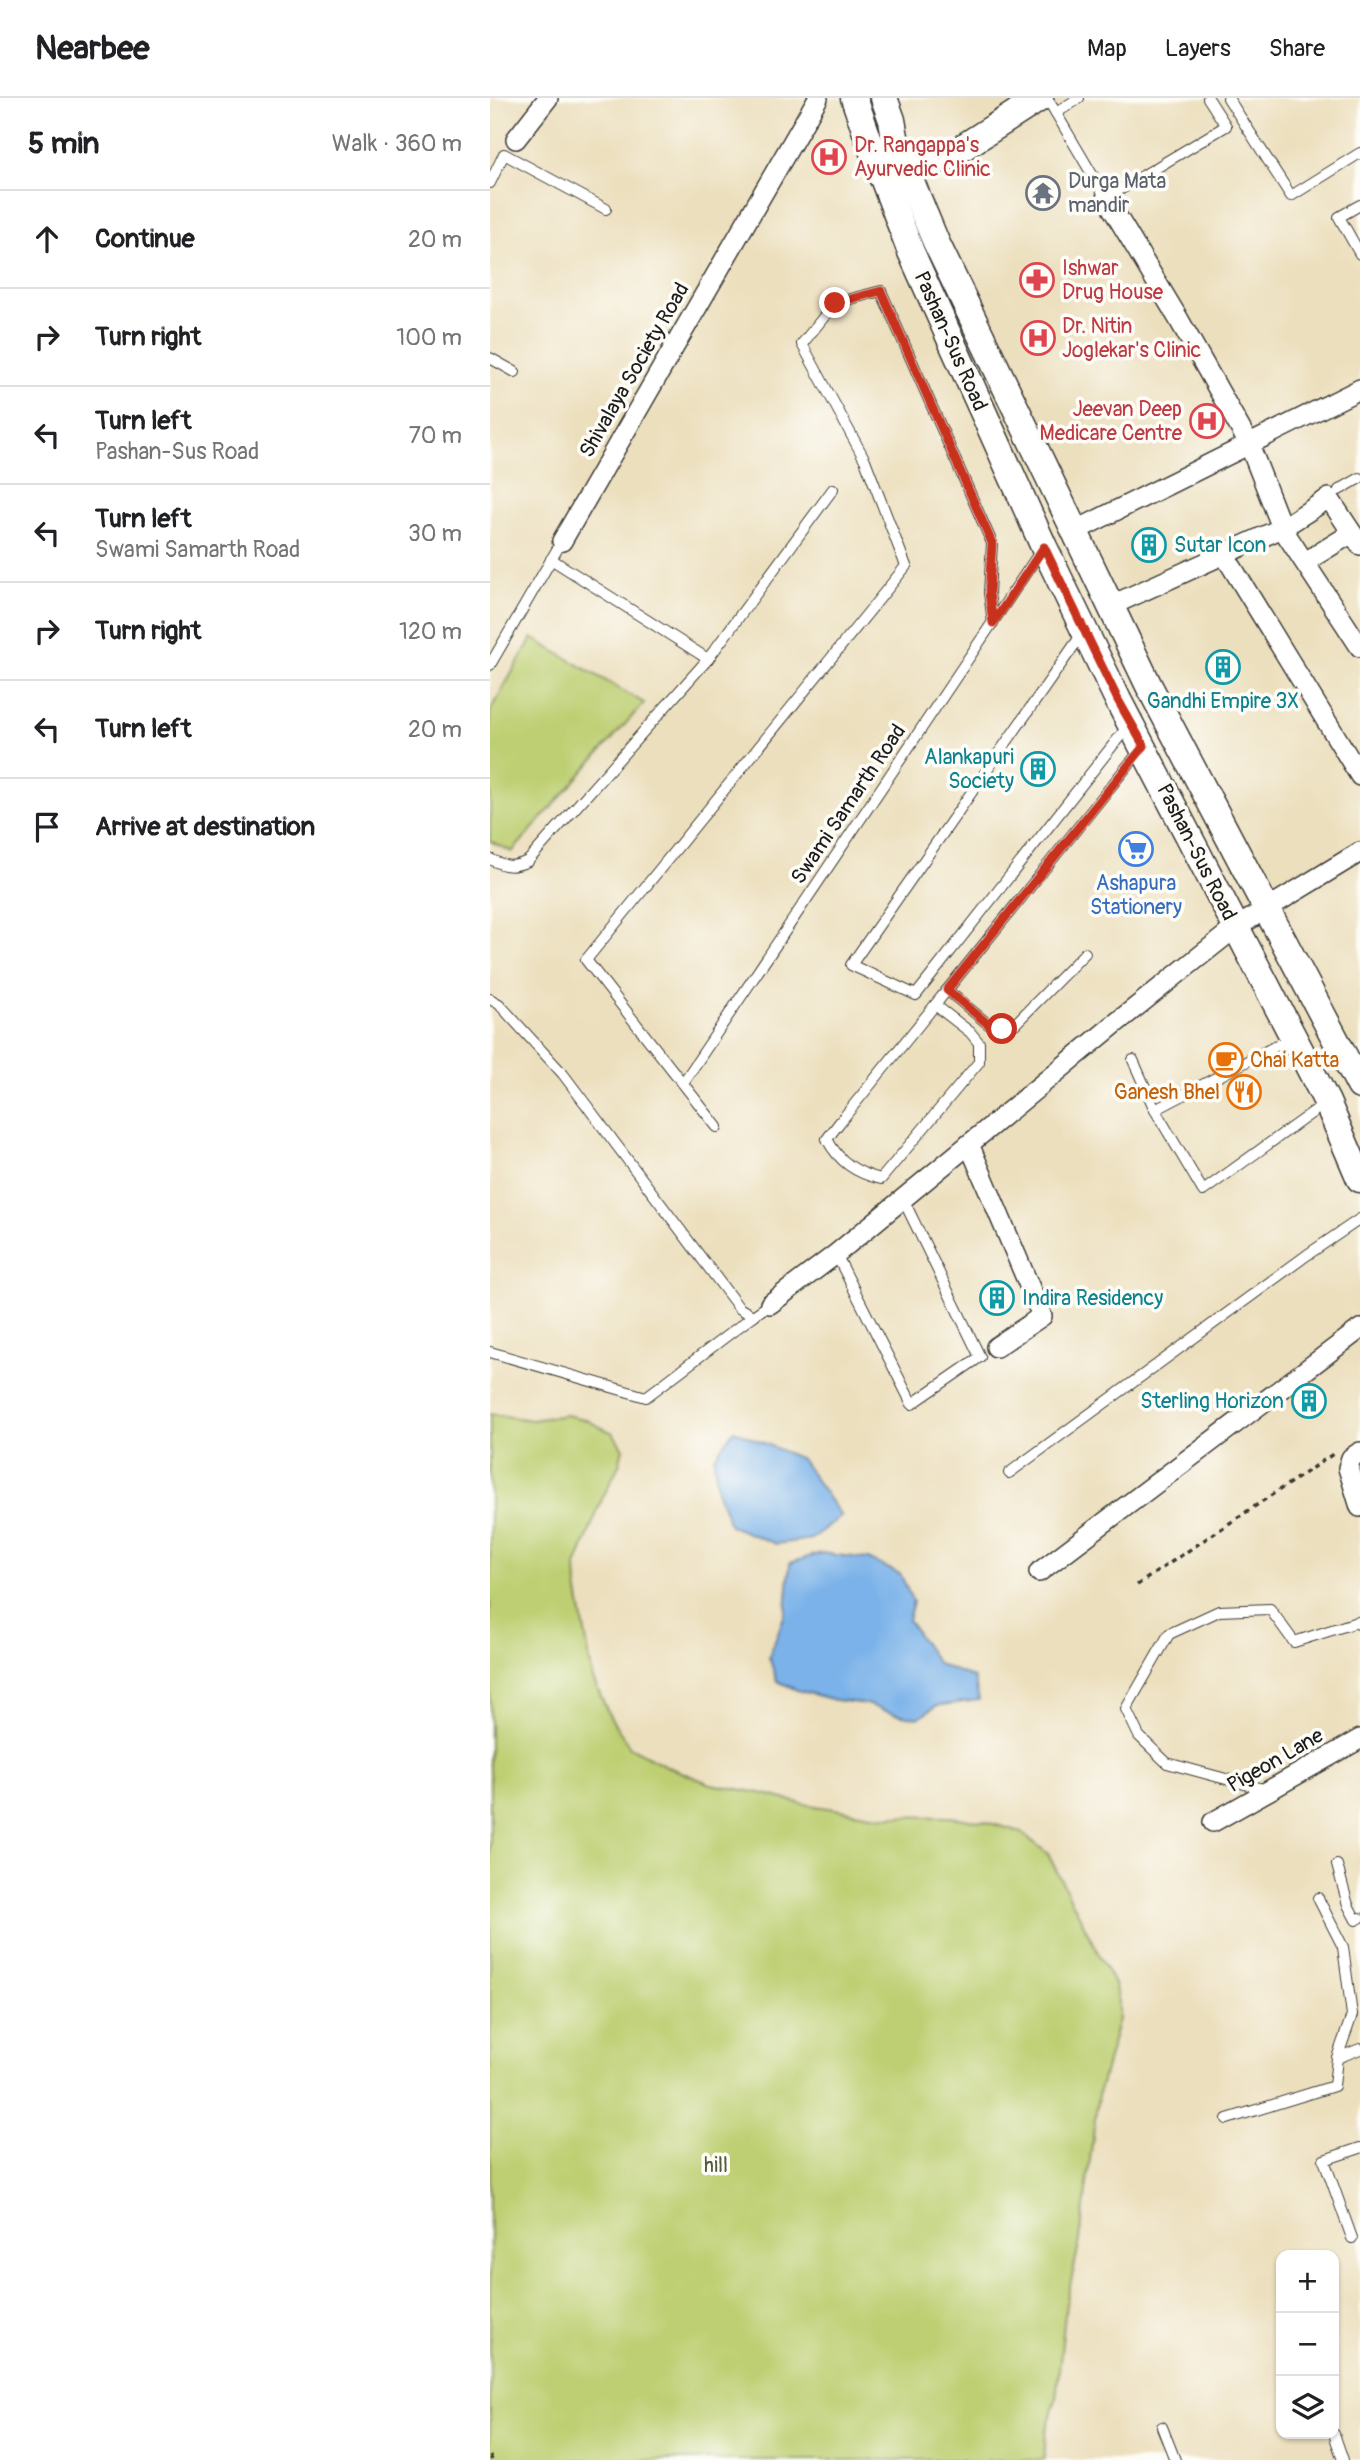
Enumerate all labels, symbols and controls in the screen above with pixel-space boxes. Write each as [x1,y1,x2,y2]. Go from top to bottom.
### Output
text: Nearbee [35,28,149,69]
text: Map [1087,34,1127,63]
text: Layers [1165,34,1231,63]
text: Share [1269,34,1325,63]
text: 5 min [28,125,99,162]
text: Walk · 360 m [332,129,462,158]
place label: Dr. Rangappa's Ayurvedic Clinic [854,132,991,183]
hospital icon: Dr. Rangappa's Ayurvedic Clinic [810,138,848,176]
place label: Durga Mata mandir [1068,168,1166,219]
temple icon: Durga Mata mandir [1024,174,1062,212]
icon: ahead [28,220,66,258]
text: Continue [95,223,195,255]
text: 20 m [408,225,462,254]
place label: Ishwar Drug House [1062,255,1164,306]
pharmacy icon: Ishwar Drug House [1018,261,1056,299]
street label: Pashan-Sus Road [908,267,993,415]
street label: Shivalaya Society Road [573,278,696,463]
route end [819,287,850,318]
place label: Dr. Nitin Joglekar's Clinic [1062,313,1201,364]
icon: right [28,318,66,356]
hospital icon: Dr. Nitin Joglekar's Clinic [1019,319,1057,357]
text: Turn right [95,321,201,353]
text: 100 m [396,323,462,352]
place label: Jeevan Deep Medicare Centre [1040,396,1183,447]
hospital icon: Jeevan Deep Medicare Centre [1188,402,1226,440]
text: Turn left [95,405,191,437]
icon: left [28,416,66,454]
text: 70 m [409,421,462,450]
text: Pashan-Sus Road [95,437,259,466]
text: Turn left [95,503,191,535]
icon: left [28,514,66,552]
text: 30 m [408,519,462,548]
building icon: Sutar Icon [1130,526,1168,564]
place label: Sutar Icon [1174,532,1267,559]
text: Swami Samarth Road [95,535,300,564]
icon: right [28,612,66,650]
text: Turn right [95,615,201,647]
text: 120 m [399,617,462,646]
building icon: Gandhi Empire 3X [1204,648,1242,686]
place label: Gandhi Empire 3X [1147,688,1299,715]
icon: left [28,710,66,748]
text: Turn left [95,713,191,745]
text: 20 m [408,715,462,744]
street label: Swami Samarth Road [785,719,912,890]
place label: Alankapuri Society [924,744,1014,795]
building icon: Alankapuri Society [1019,750,1057,788]
street label: Pashan-Sus Road [1150,779,1243,925]
icon: arrive [28,808,66,846]
text: Arrive at destination [95,811,315,843]
supermarket icon: Ashapura Stationery [1117,830,1155,868]
place label: Ashapura Stationery [1090,870,1182,921]
route start [986,1013,1017,1044]
cafe icon: Chai Katta [1207,1041,1245,1079]
place label: Chai Katta [1250,1047,1339,1074]
restaurant icon: Ganesh Bhel [1225,1073,1263,1111]
place label: Ganesh Bhel [1114,1079,1220,1106]
building icon: Indira Residency [978,1279,1016,1317]
place label: Indira Residency [1022,1285,1163,1312]
building icon: Sterling Horizon [1290,1382,1328,1420]
place label: Sterling Horizon [1140,1388,1284,1415]
street label: Pigeon Lane [1222,1722,1329,1799]
park label: hill [704,2152,728,2179]
map controls [1276,2250,1339,2439]
button: + [1276,2250,1339,2313]
button: − [1276,2313,1339,2376]
button: layers [1276,2376,1339,2439]

